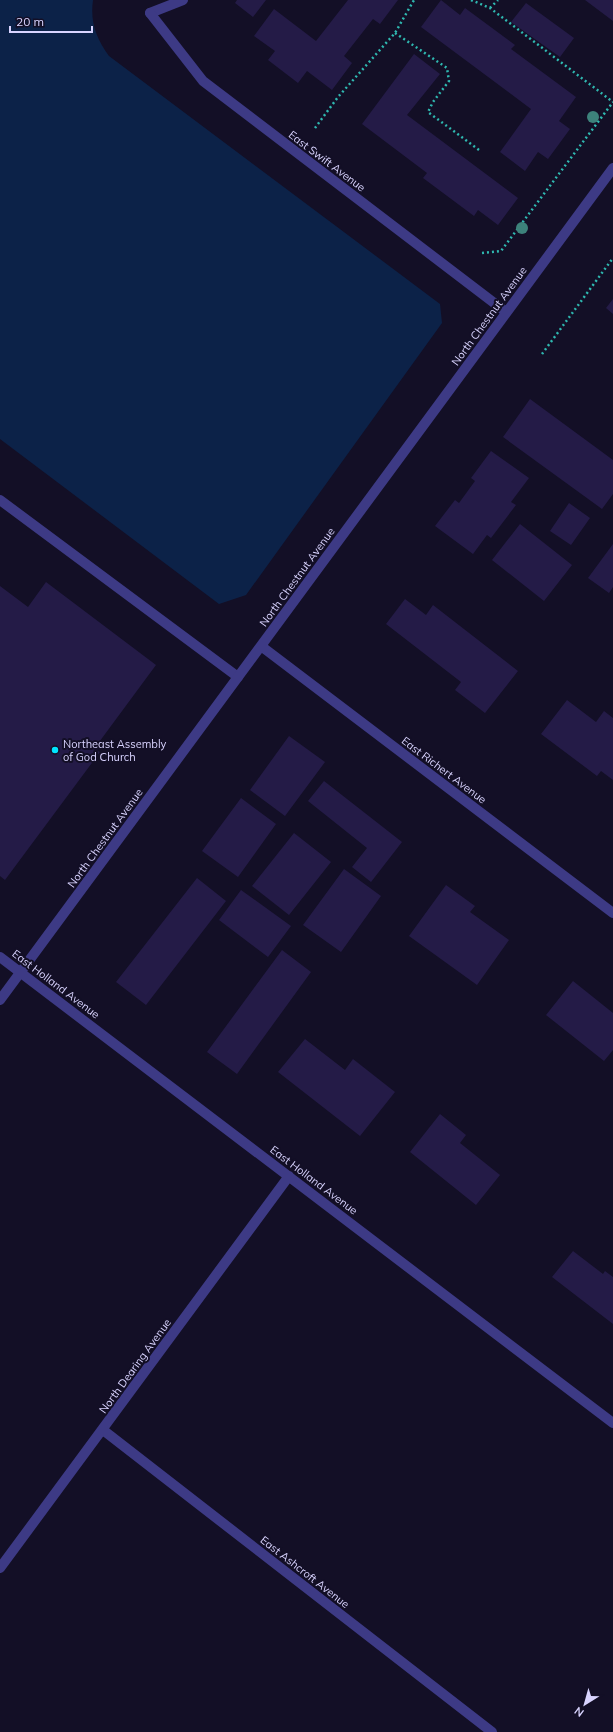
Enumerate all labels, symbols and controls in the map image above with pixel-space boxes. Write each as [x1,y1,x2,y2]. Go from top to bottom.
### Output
scale bar [10,8,92,34]
text: 20 m [16,14,44,29]
street label: East Swift Avenue [286,128,368,194]
street label: North Chestnut Avenue [448,264,530,368]
street label: North Chestnut Avenue [256,525,338,629]
street label: East Richert Avenue [399,734,489,806]
place label: Northeast Assembly of God Church [63,737,167,764]
marker: Northeast Assembly of God Church [50,745,60,755]
street label: North Chestnut Avenue [64,786,146,890]
street label: East Holland Avenue [10,947,103,1021]
street label: East Holland Avenue [268,1143,361,1217]
street label: North Dearing Avenue [96,1316,174,1416]
street label: East Ashcroft Avenue [258,1533,352,1611]
north arrow [565,1684,605,1724]
text: N [571,1704,587,1720]

